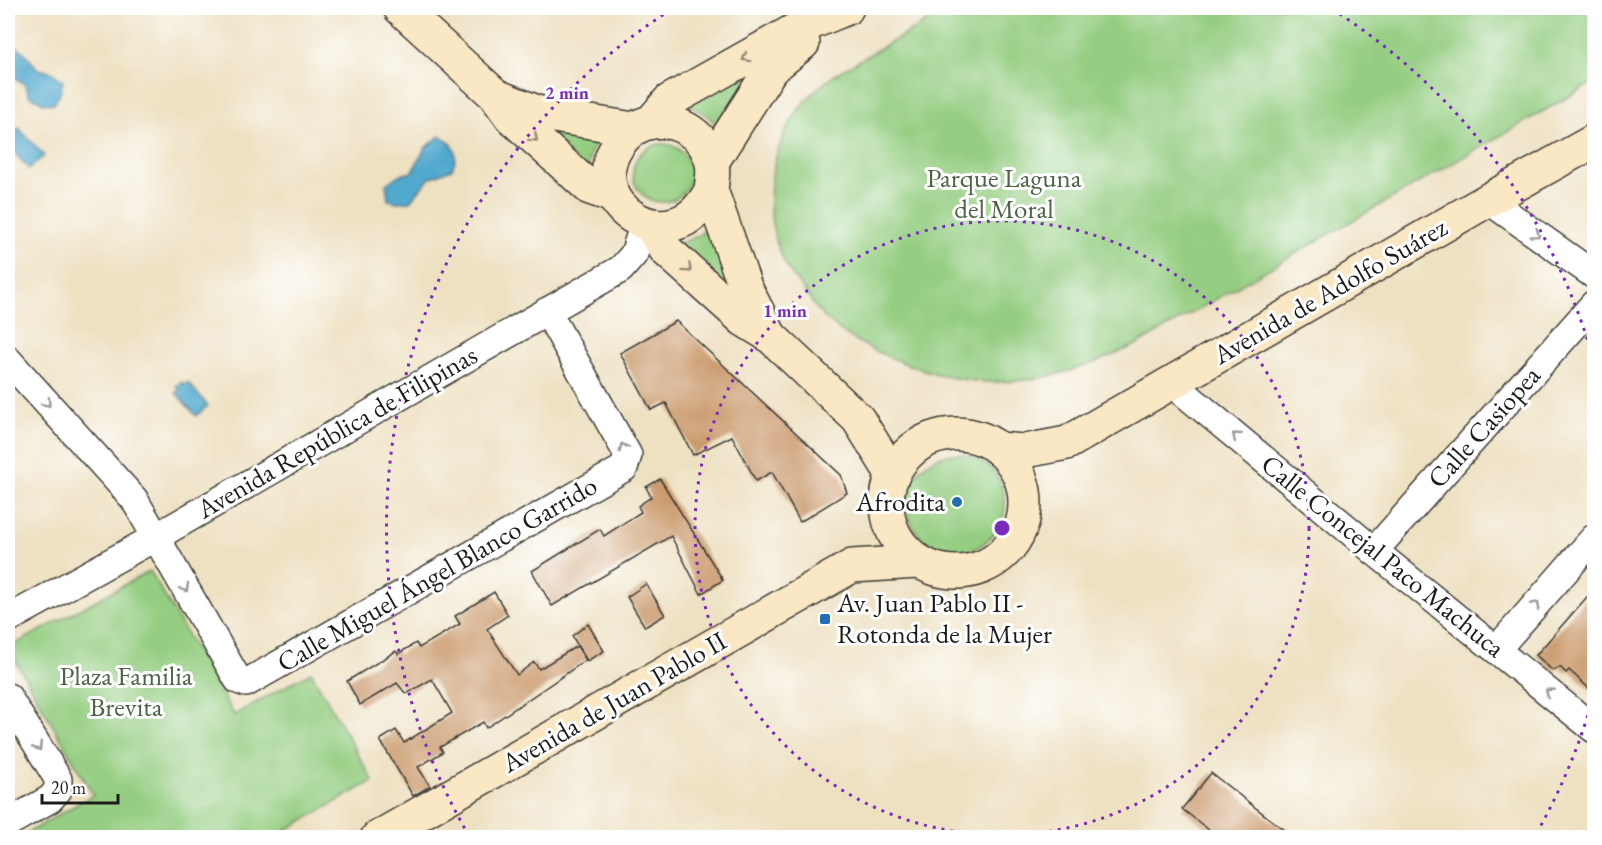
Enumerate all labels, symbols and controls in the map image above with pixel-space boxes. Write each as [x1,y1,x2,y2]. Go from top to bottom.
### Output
one-way arrow [742,51,752,62]
text: 2 min [545,81,589,104]
one-way arrow [528,131,538,142]
park label: Parque Laguna del Moral [926,160,1082,226]
street label: Avenida de Adolfo Suárez [1206,209,1454,372]
one-way arrow [1529,227,1540,238]
one-way arrow [681,262,692,273]
text: 1 min [763,299,807,322]
street label: Avenida República de Filipinas [189,337,483,527]
street label: Calle Casiopea [1420,358,1548,495]
one-way arrow [40,396,51,407]
one-way arrow [1232,432,1243,443]
one-way arrow [619,443,631,454]
street label: Calle Concejal Paco Machuca [1254,446,1513,665]
street label: Calle Miguel Ángel Blanco Garrido [270,467,603,680]
place label: Afrodita [855,484,945,519]
marker: Afrodita [950,495,964,509]
centre of rings [992,518,1012,538]
one-way arrow [178,582,189,592]
place label: Av. Juan Pablo II - Rotonda de la Mujer [836,585,1052,651]
one-way arrow [1529,601,1540,612]
marker: Av. Juan Pablo II - Rotonda de la Mujer [818,612,832,626]
street label: Avenida de Juan Pablo II [494,623,733,781]
park label: Plaza Familia Brevita [59,658,193,724]
one-way arrow [1545,688,1556,699]
one-way arrow [31,741,43,751]
scale bar [42,767,118,805]
text: 20 m [51,776,86,799]

